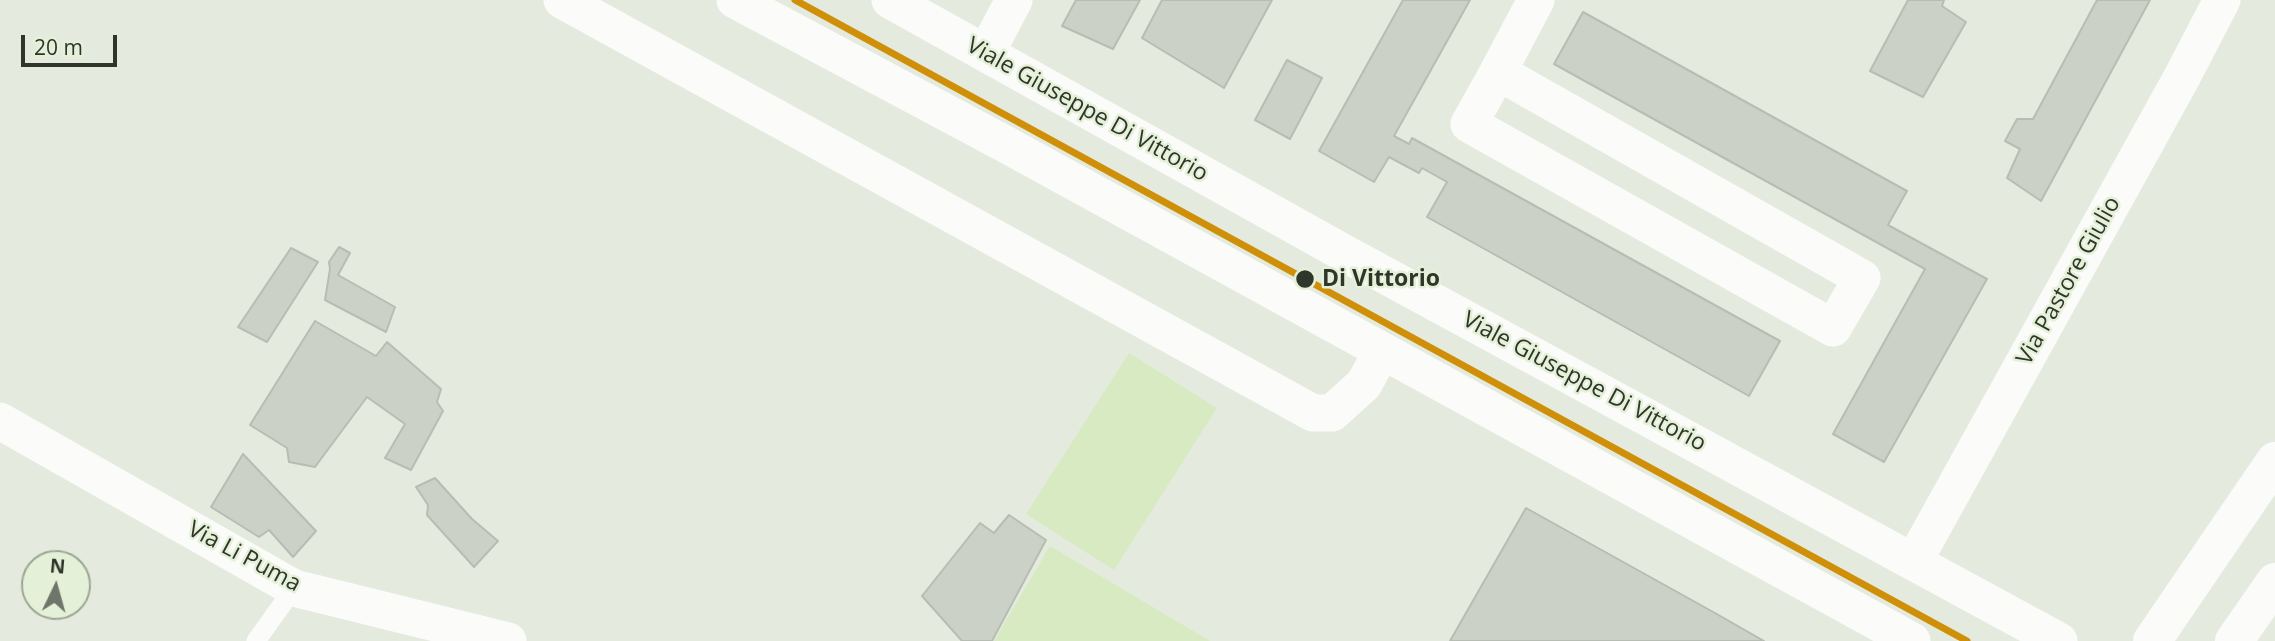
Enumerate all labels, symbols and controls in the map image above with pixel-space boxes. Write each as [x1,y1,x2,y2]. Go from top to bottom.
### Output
scale bar [24,21,121,65]
street label: Viale Giuseppe Di Vittorio [961,32,1213,188]
text: 20 m [34,33,83,61]
street label: Via Pastore Giulio [2011,192,2127,370]
place label: Di Vittorio [1322,265,1440,293]
marker: Di Vittorio [1294,268,1316,290]
street label: Viale Giuseppe Di Vittorio [1458,306,1710,458]
street label: Via Li Puma [183,516,305,598]
north arrow [21,550,91,620]
text: N [49,552,66,580]

